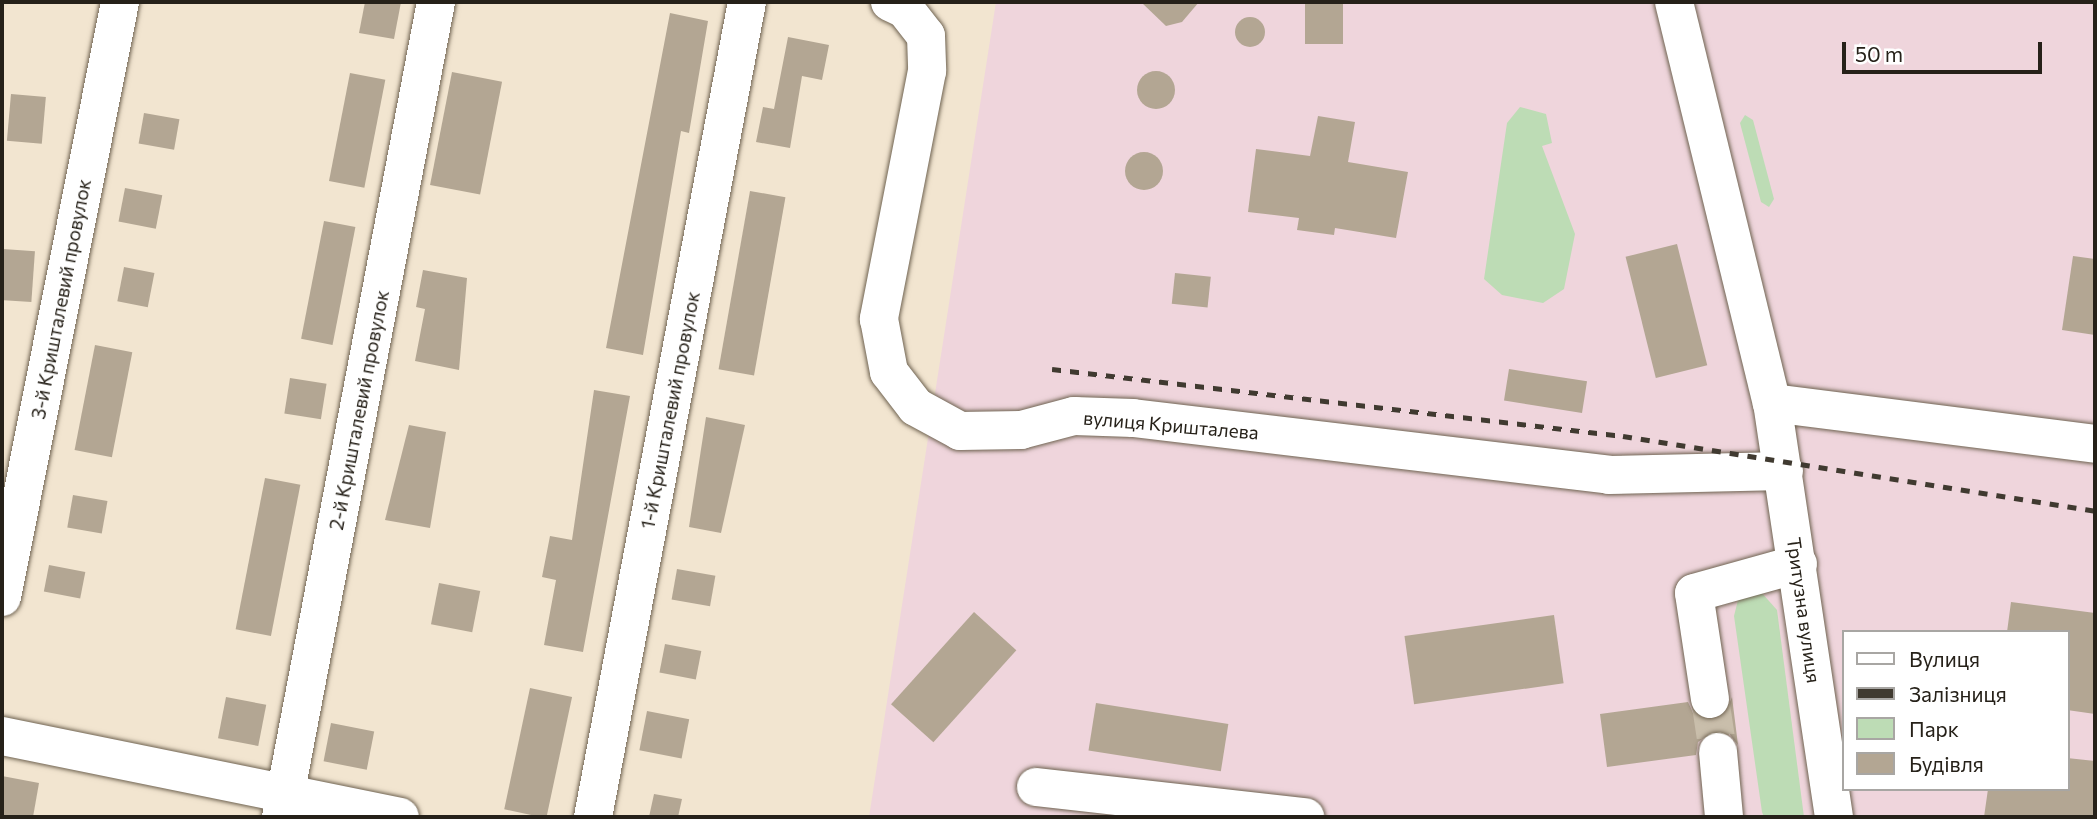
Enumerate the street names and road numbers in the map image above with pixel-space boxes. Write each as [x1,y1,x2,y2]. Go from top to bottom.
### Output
street label: 3-й Кришталевий провулок [27,177,95,421]
street label: 2-й Кришталевий провулок [325,288,393,532]
street label: 1-й Кришталевий провулок [636,289,704,531]
street label: вулиця Кришталева [1082,406,1260,444]
street label: Тритузна вулиця [1782,536,1826,684]

